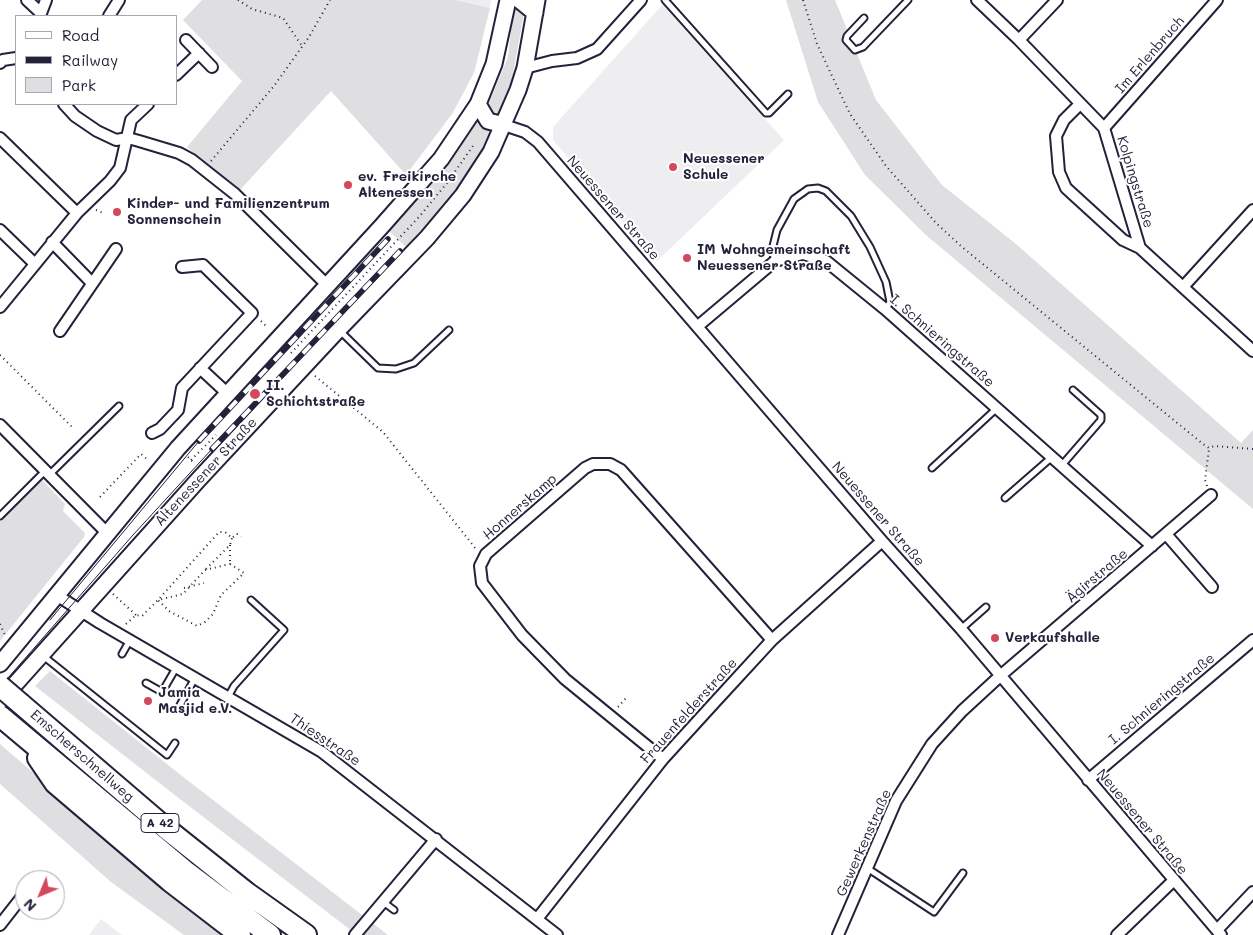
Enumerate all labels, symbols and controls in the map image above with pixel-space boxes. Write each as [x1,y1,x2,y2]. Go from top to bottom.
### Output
street label: Im Erlenbruch [1112,13,1188,97]
legend [15,15,178,105]
text: Road [62,25,99,45]
text: Railway [62,50,118,70]
text: Park [62,75,96,95]
street label: Kolpingstraße [1113,134,1157,230]
place label: Neuessener Schule [683,151,764,184]
street label: Neuessener Straße [563,152,663,264]
marker: Neuessener Schule [667,161,679,173]
place label: ev. Freikirche Altenessen [358,169,456,202]
marker: ev. Freikirche Altenessen [342,179,354,191]
place label: Kinder- und Familienzentrum Sonnenschein [127,196,330,228]
marker: Kinder- und Familienzentrum Sonnenschein [111,206,123,218]
place label: IM Wohngemeinschaft Neuessener Straße [697,242,850,274]
marker: IM Wohngemeinschaft Neuessener Straße [681,252,693,264]
street label: I. Schnieringstraße [886,291,998,391]
place label: II. Schichtstraße [266,378,365,411]
marker: II. Schichtstraße [248,387,262,401]
street label: Altenessener Straße [151,414,261,530]
street label: Neuessener Straße [828,458,928,570]
street label: Honnerskamp [480,470,560,544]
street label: Ägirstraße [1063,545,1131,607]
place label: Verkaufshalle [1005,630,1100,646]
marker: Verkaufshalle [989,632,1001,644]
street label: I. Schnieringstraße [1106,650,1218,748]
street label: Frauenfelderstraße [637,655,741,767]
place label: Jamia Masjid e.V. [158,685,232,718]
marker: Jamia Masjid e.V. [142,695,154,707]
street label: Emscherschnellweg [27,706,137,806]
street label: Thiesstraße [286,710,364,770]
street label: Neuessener Straße [1093,766,1191,878]
street label: Gewerkenstraße [833,787,895,899]
road number: A 42 [141,814,179,832]
north arrow [15,870,65,920]
text: N [19,895,40,916]

